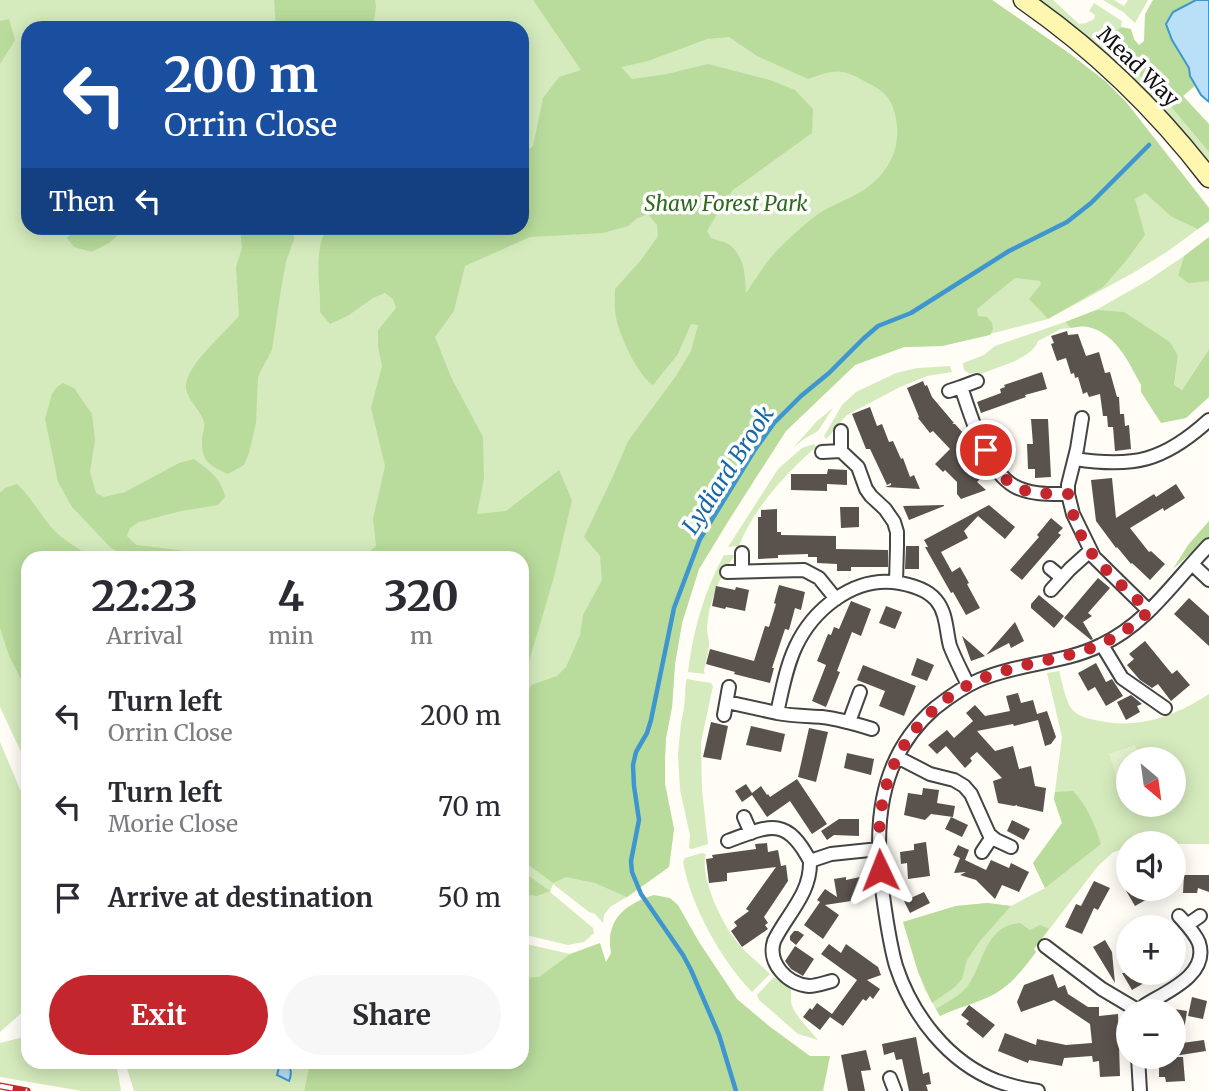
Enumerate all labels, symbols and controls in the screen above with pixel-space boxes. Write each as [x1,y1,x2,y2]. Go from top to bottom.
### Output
street label: Mead Way [1092,21,1186,113]
text: 200 m [164,44,318,105]
icon: left [49,49,140,140]
text: Orrin Close [164,105,337,145]
icon: left [129,182,167,220]
text: Then [49,185,115,218]
park label: Shaw Forest Park [644,190,808,217]
water label: Lydiard Brook [676,400,780,539]
pin [956,420,1016,480]
icon: arrive [967,431,1005,469]
text: 22:23 [91,570,198,622]
text: 4 [278,570,304,622]
text: 320 [384,570,459,622]
text: Arrival [106,621,183,650]
text: min [268,621,314,650]
text: m [410,621,433,650]
text: Turn left [108,685,222,718]
icon: left [49,697,87,735]
text: 200 m [420,699,501,732]
text: Orrin Close [108,718,233,747]
north arrow [1116,747,1186,817]
map controls [1116,747,1186,1069]
text: Turn left [108,776,222,809]
icon: left [49,788,87,826]
text: 70 m [438,790,501,823]
text: Morie Close [108,809,238,838]
button: sound [1116,831,1186,901]
position arrow [843,833,917,907]
icon: arrive [49,879,87,917]
text: Arrive at destination [108,881,373,914]
text: 50 m [437,881,501,914]
button: + [1116,915,1186,985]
button: Exit [49,975,268,1055]
button: Share [282,975,501,1055]
button: − [1116,999,1186,1069]

